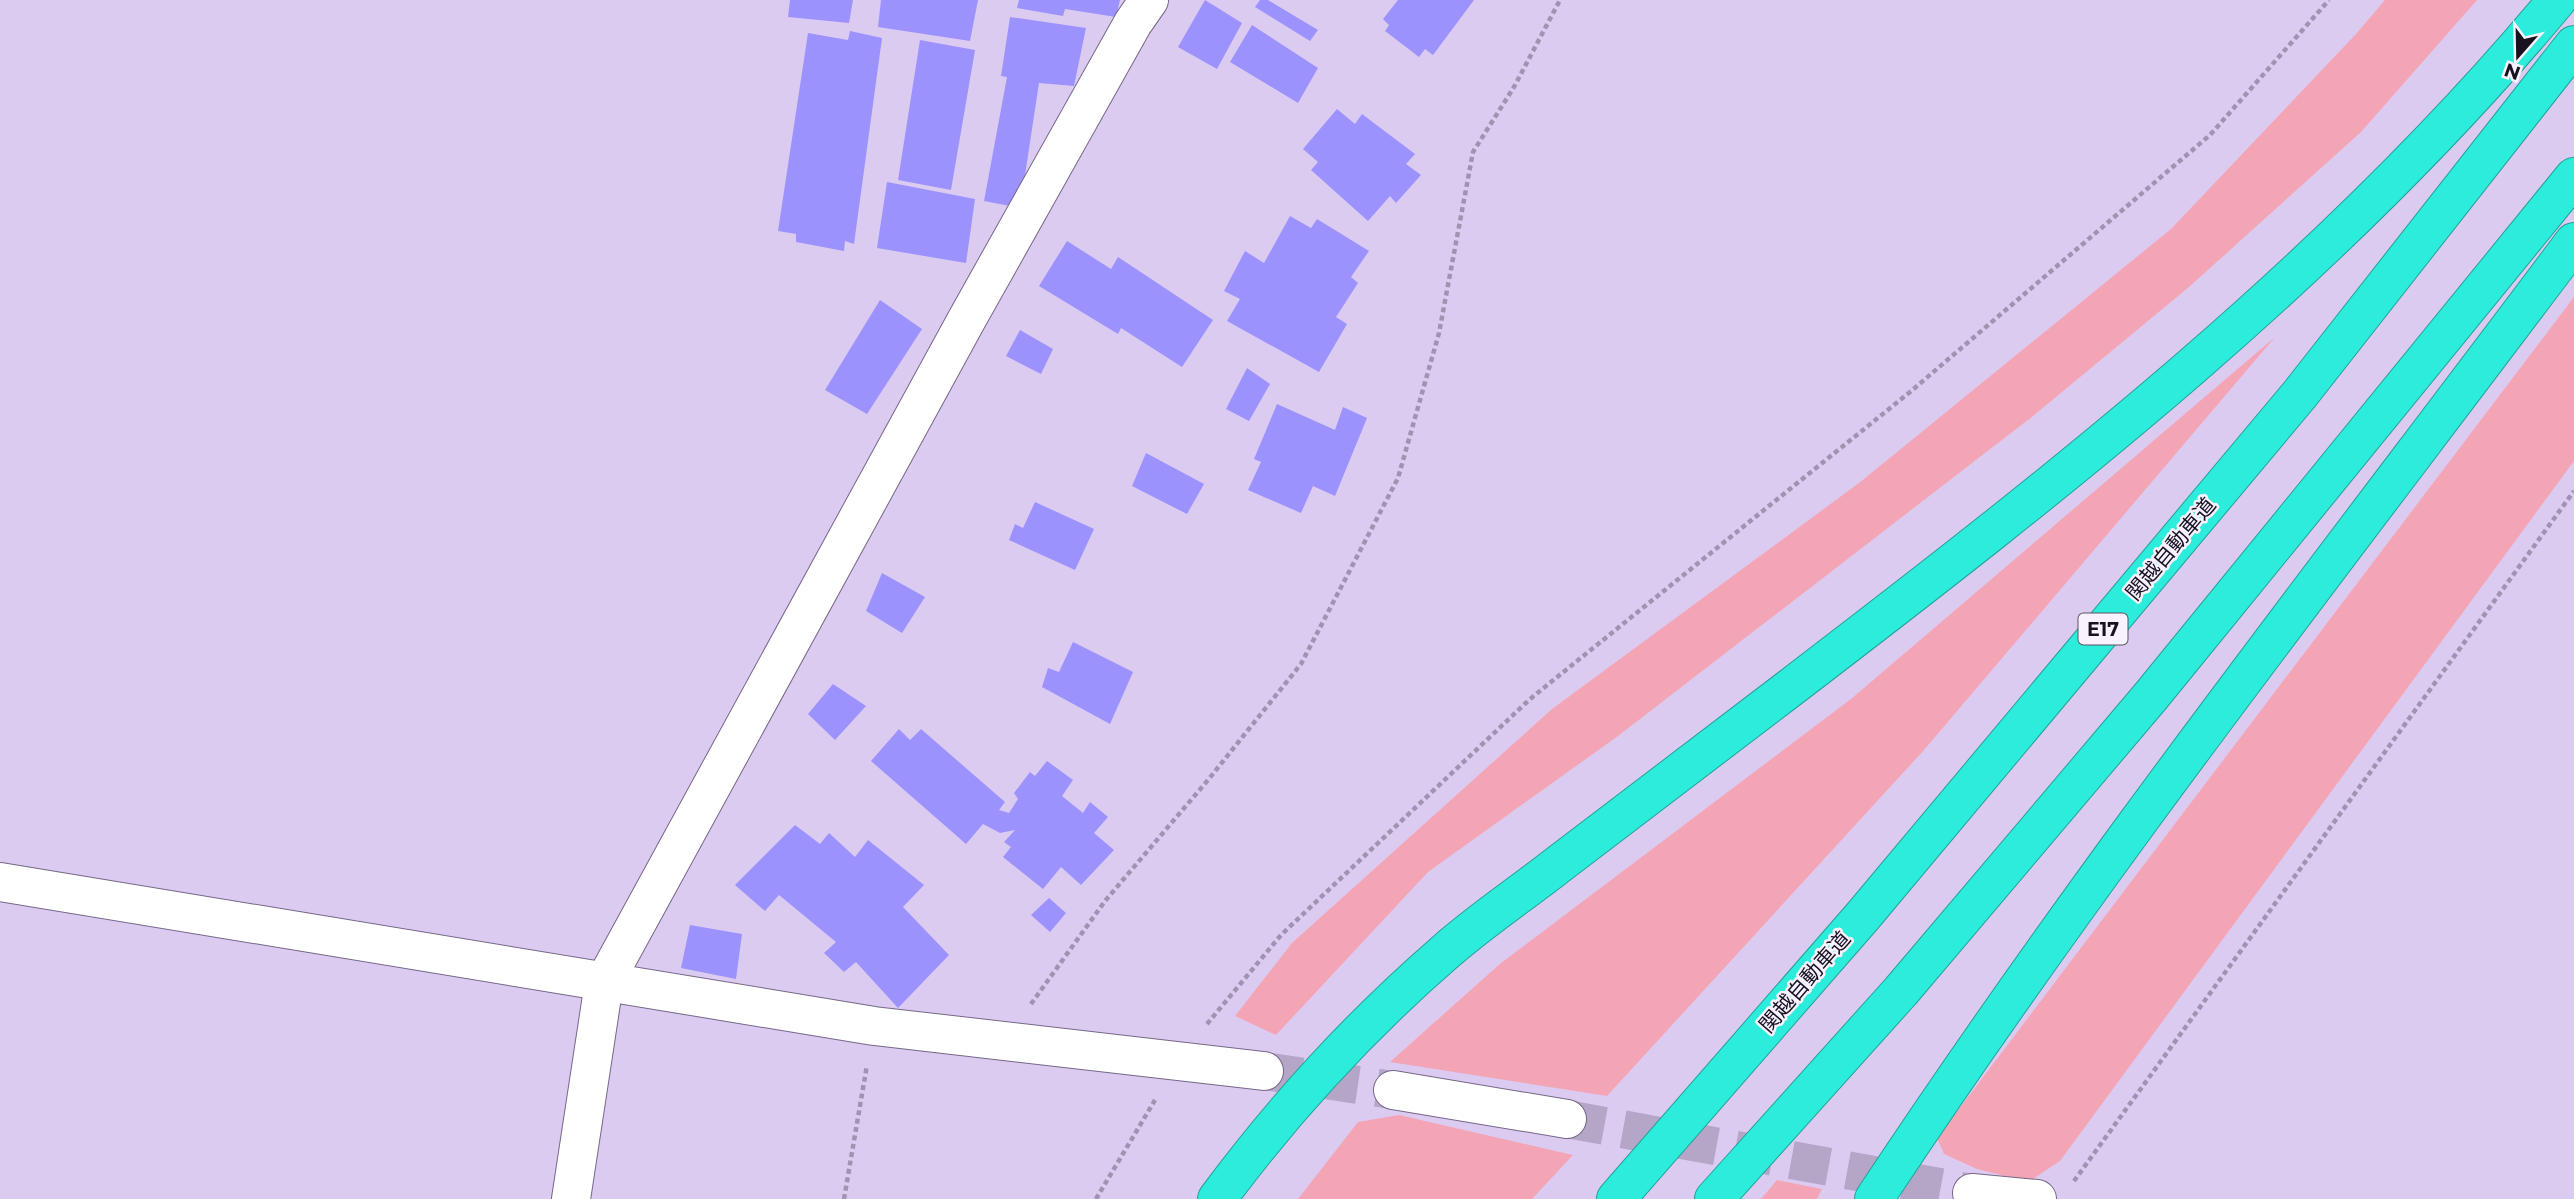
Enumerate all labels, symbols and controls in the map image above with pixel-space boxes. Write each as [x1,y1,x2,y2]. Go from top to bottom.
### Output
north arrow [2483,21,2553,91]
text: N [2501,58,2524,85]
street label: 関越自動車道 [2121,492,2221,605]
road number: E17 [2078,614,2128,644]
street label: 関越自動車道 [1754,926,1855,1037]

